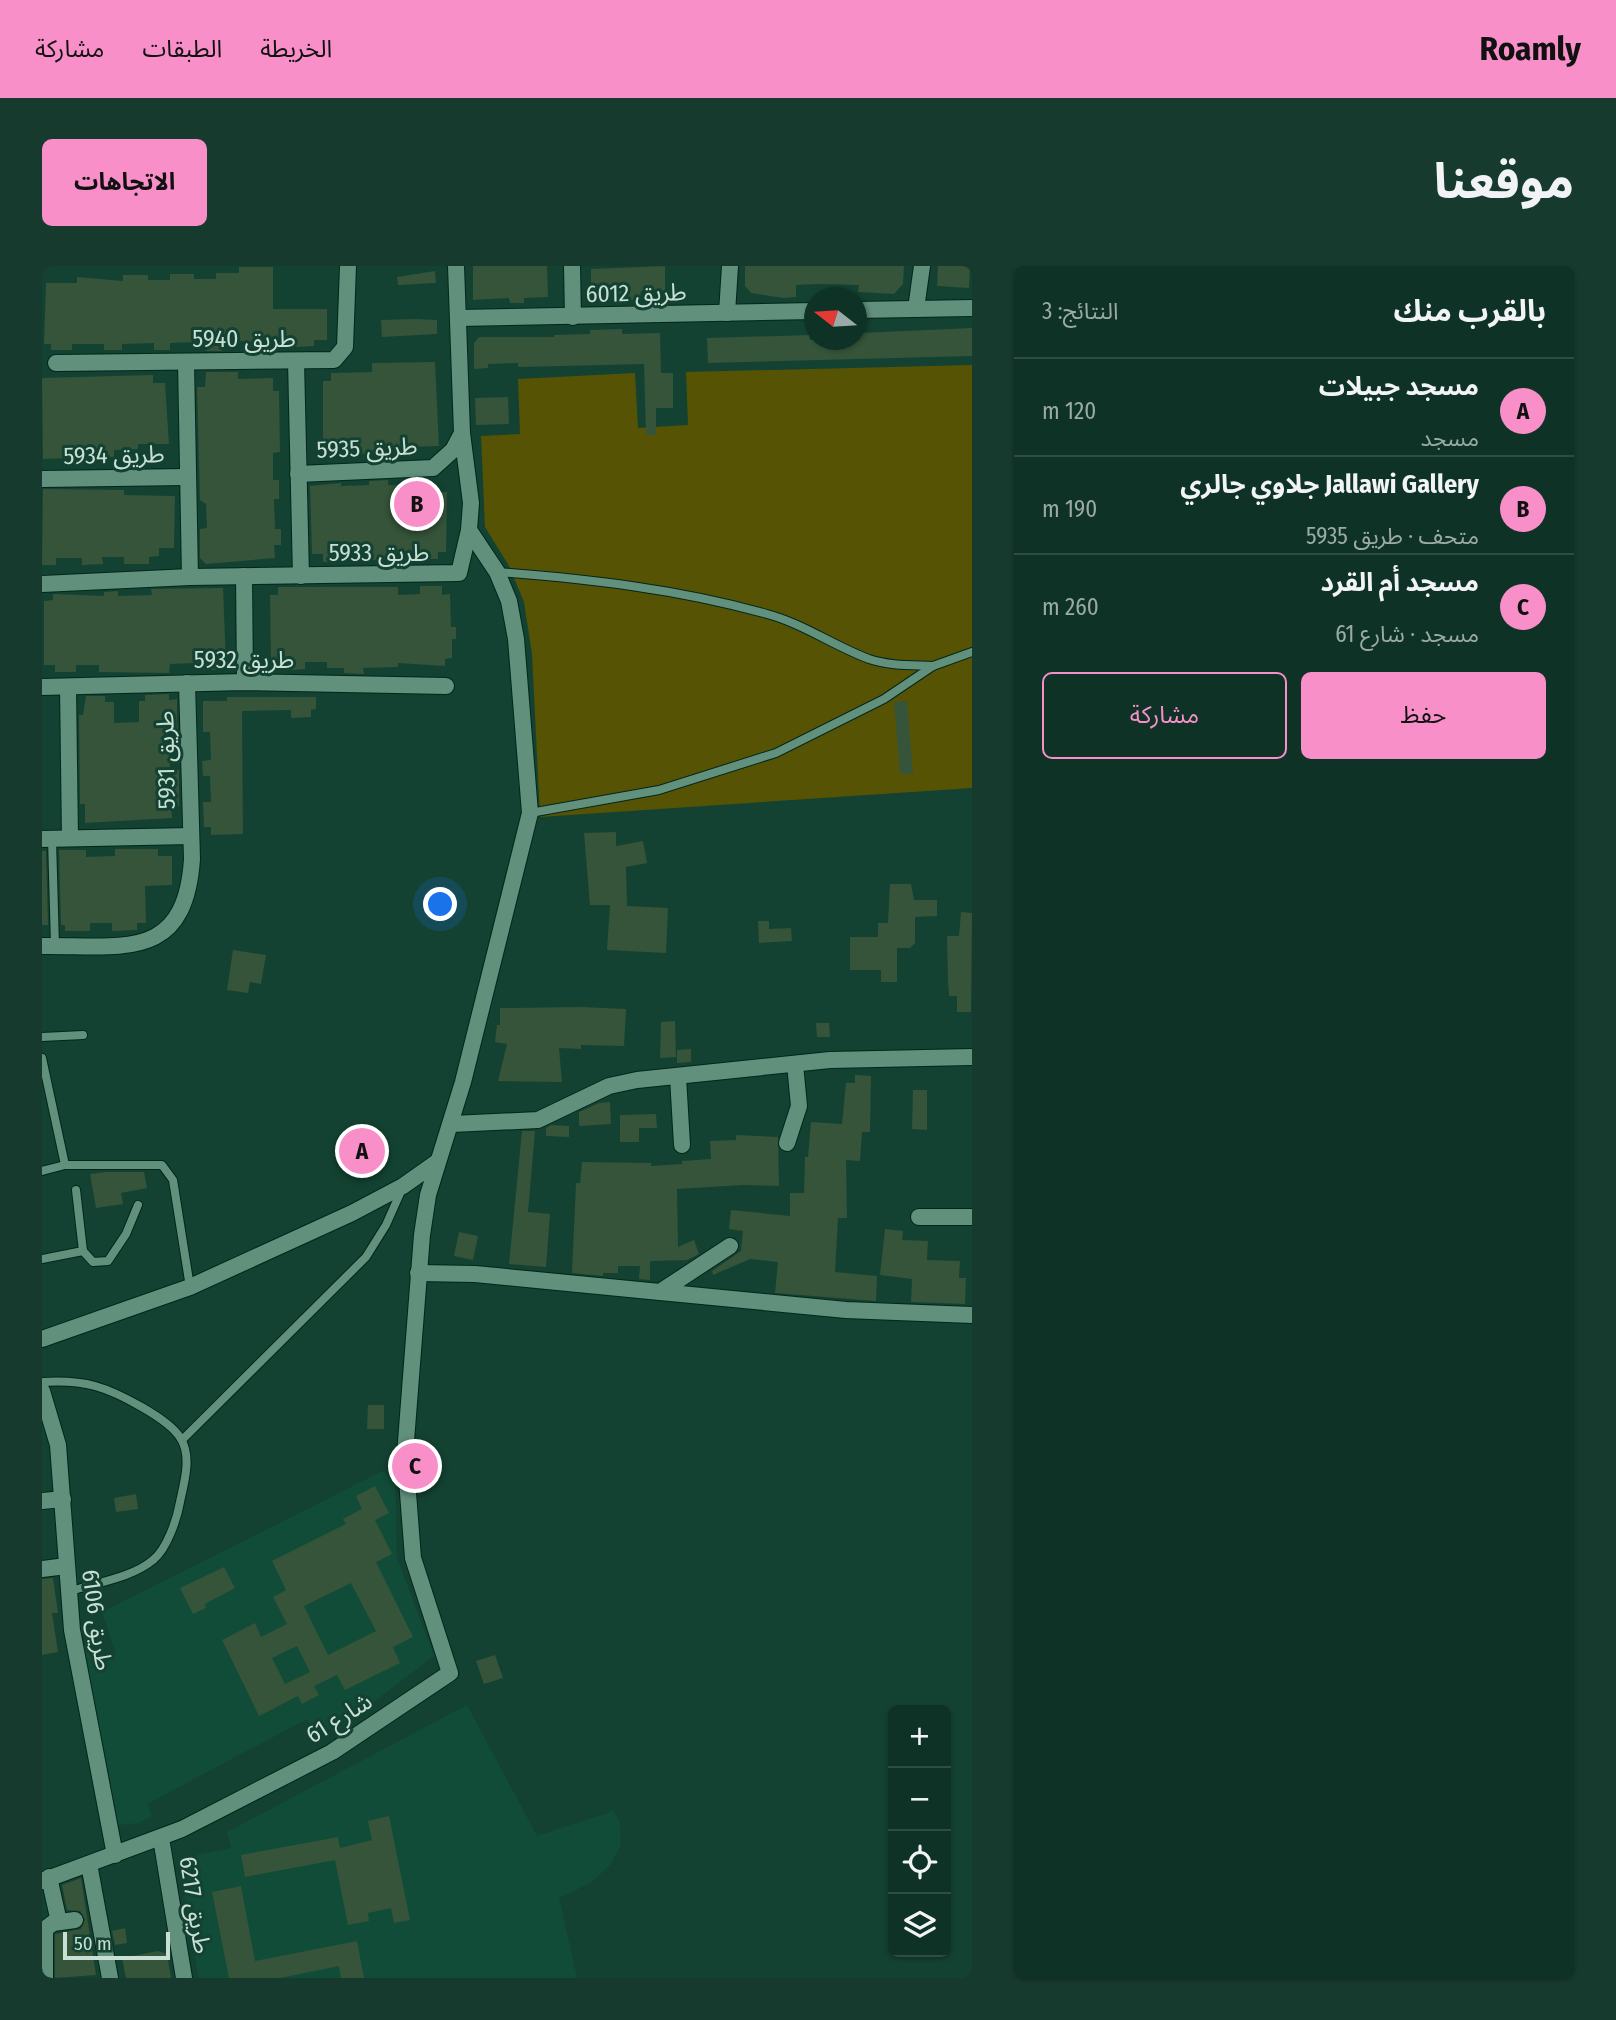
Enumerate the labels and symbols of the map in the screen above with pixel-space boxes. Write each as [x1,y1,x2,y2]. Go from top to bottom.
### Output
street label: طريق 6012 [585,278,687,309]
north arrow [804,287,867,350]
street label: طريق 5940 [192,325,296,354]
street label: طريق 5935 [316,432,418,465]
street label: طريق 5934 [63,440,165,471]
pin: B [394,478,440,530]
street label: طريق 5933 [329,539,429,568]
street label: طريق 5932 [194,646,294,675]
street label: طريق 5931 [151,710,182,810]
your location [423,887,457,921]
pin: A [339,1125,385,1177]
pin: C [392,1440,438,1492]
street label: طريق 6106 [75,1568,118,1673]
street label: شارع 61 [301,1687,379,1752]
street label: طريق 6217 [173,1854,216,1956]
scale bar [63,1929,170,1961]

